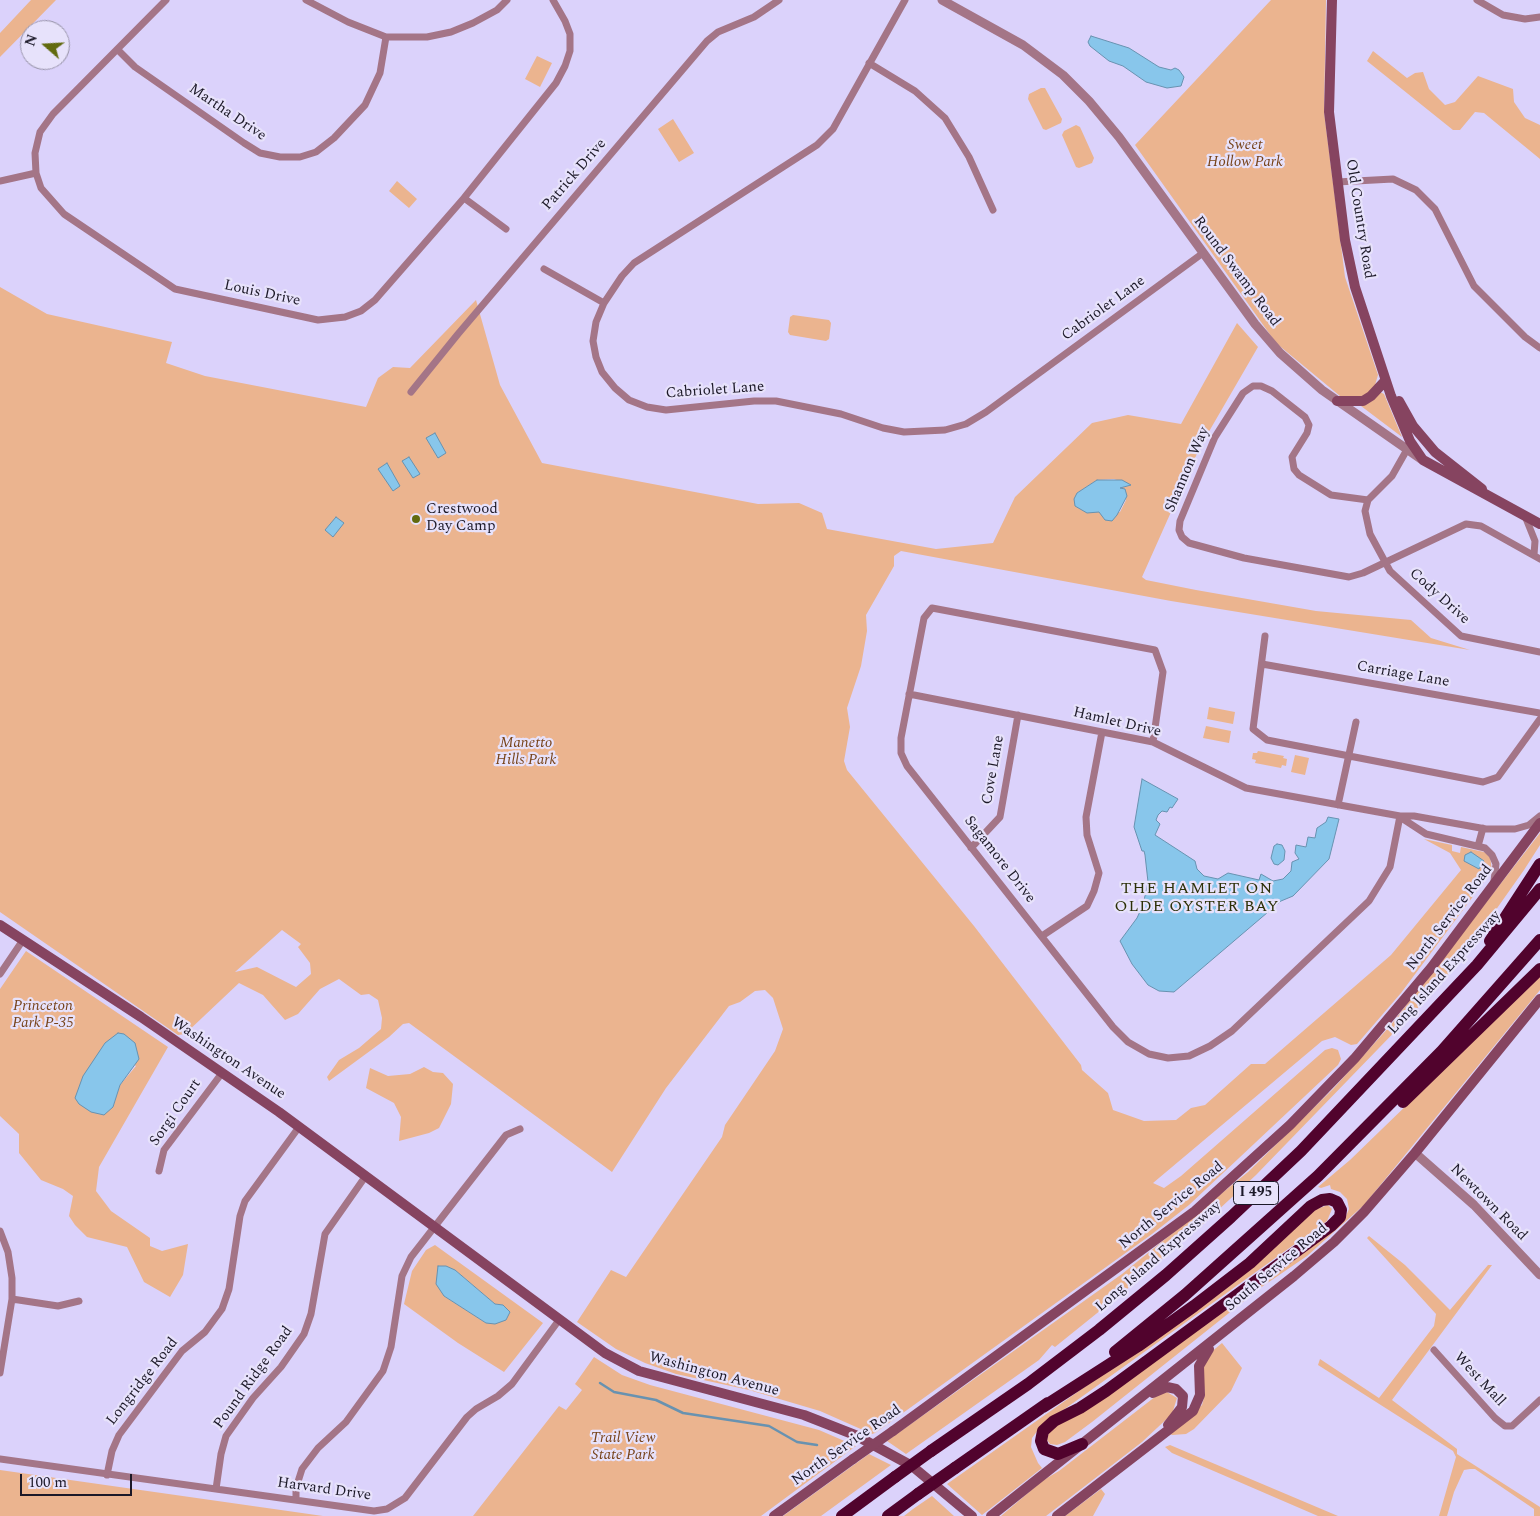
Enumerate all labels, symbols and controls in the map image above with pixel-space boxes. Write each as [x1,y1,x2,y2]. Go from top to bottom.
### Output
north arrow [20,20,70,70]
text: N [20,31,43,49]
street label: Martha Drive [185,81,269,145]
street label: Patrick Drive [539,136,611,214]
park label: Sweet Hollow Park [1207,137,1283,172]
street label: Old Country Road [1341,158,1377,280]
street label: Round Swamp Road [1189,213,1283,331]
street label: Cabriolet Lane [1059,273,1149,345]
street label: Louis Drive [222,277,302,311]
street label: Cabriolet Lane [665,379,765,403]
street label: Shannon Way [1162,425,1214,515]
place label: Crestwood Day Camp [426,501,498,536]
marker: Crestwood Day Camp [410,513,422,525]
street label: Cody Drive [1405,565,1473,629]
street label: Carriage Lane [1355,658,1451,692]
street label: Hamlet Drive [1071,704,1163,742]
street label: Cove Lane [979,734,1009,806]
park label: Manetto Hills Park [495,735,557,770]
street label: Sagamore Drive [959,813,1039,907]
street label: North Service Road [1403,862,1497,974]
district label: THE HAMLET ON OLDE OYSTER BAY [1113,880,1281,918]
street label: Long Island Expressway [1385,907,1505,1039]
park label: Princeton Park P-35 [12,998,74,1033]
street label: Washington Avenue [167,1014,289,1104]
street label: Sorgi Court [146,1076,206,1150]
street label: North Service Road [1116,1158,1228,1254]
street label: Newtown Road [1446,1161,1530,1245]
road number: I 495 [1234,1182,1278,1204]
street label: Long Island Expressway [1092,1198,1226,1316]
street label: South Service Road [1222,1220,1332,1316]
street label: Pound Ridge Road [211,1323,297,1433]
street label: Longridge Road [103,1335,183,1429]
street label: Washington Avenue [647,1349,781,1401]
street label: West Mall [1449,1349,1509,1411]
street label: North Service Road [789,1402,905,1490]
park label: Trail View State Park [591,1430,655,1465]
scale bar [22,1464,135,1496]
text: 100 m [28,1471,67,1494]
street label: Harvard Drive [276,1474,372,1506]

